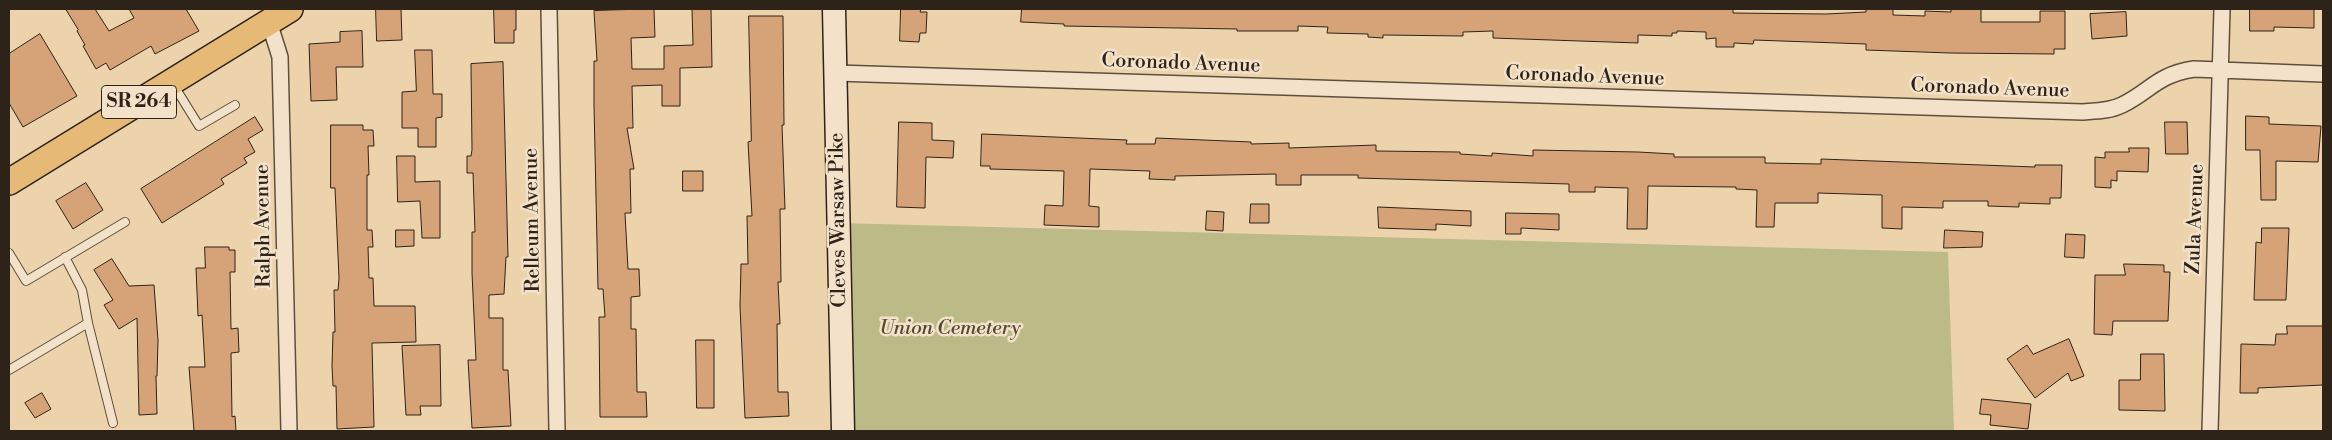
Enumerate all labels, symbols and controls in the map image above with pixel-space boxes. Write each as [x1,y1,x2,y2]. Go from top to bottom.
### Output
street label: Coronado Avenue [1101,49,1261,79]
street label: Coronado Avenue [1505,62,1665,92]
street label: Coronado Avenue [1910,74,2070,104]
road number: SR 264 [102,85,176,118]
street label: Cleves Warsaw Pike [825,132,853,308]
street label: Relleum Avenue [520,147,546,293]
street label: Zula Avenue [2182,163,2210,275]
street label: Ralph Avenue [251,164,277,288]
park label: Union Cemetery [879,317,1021,341]

